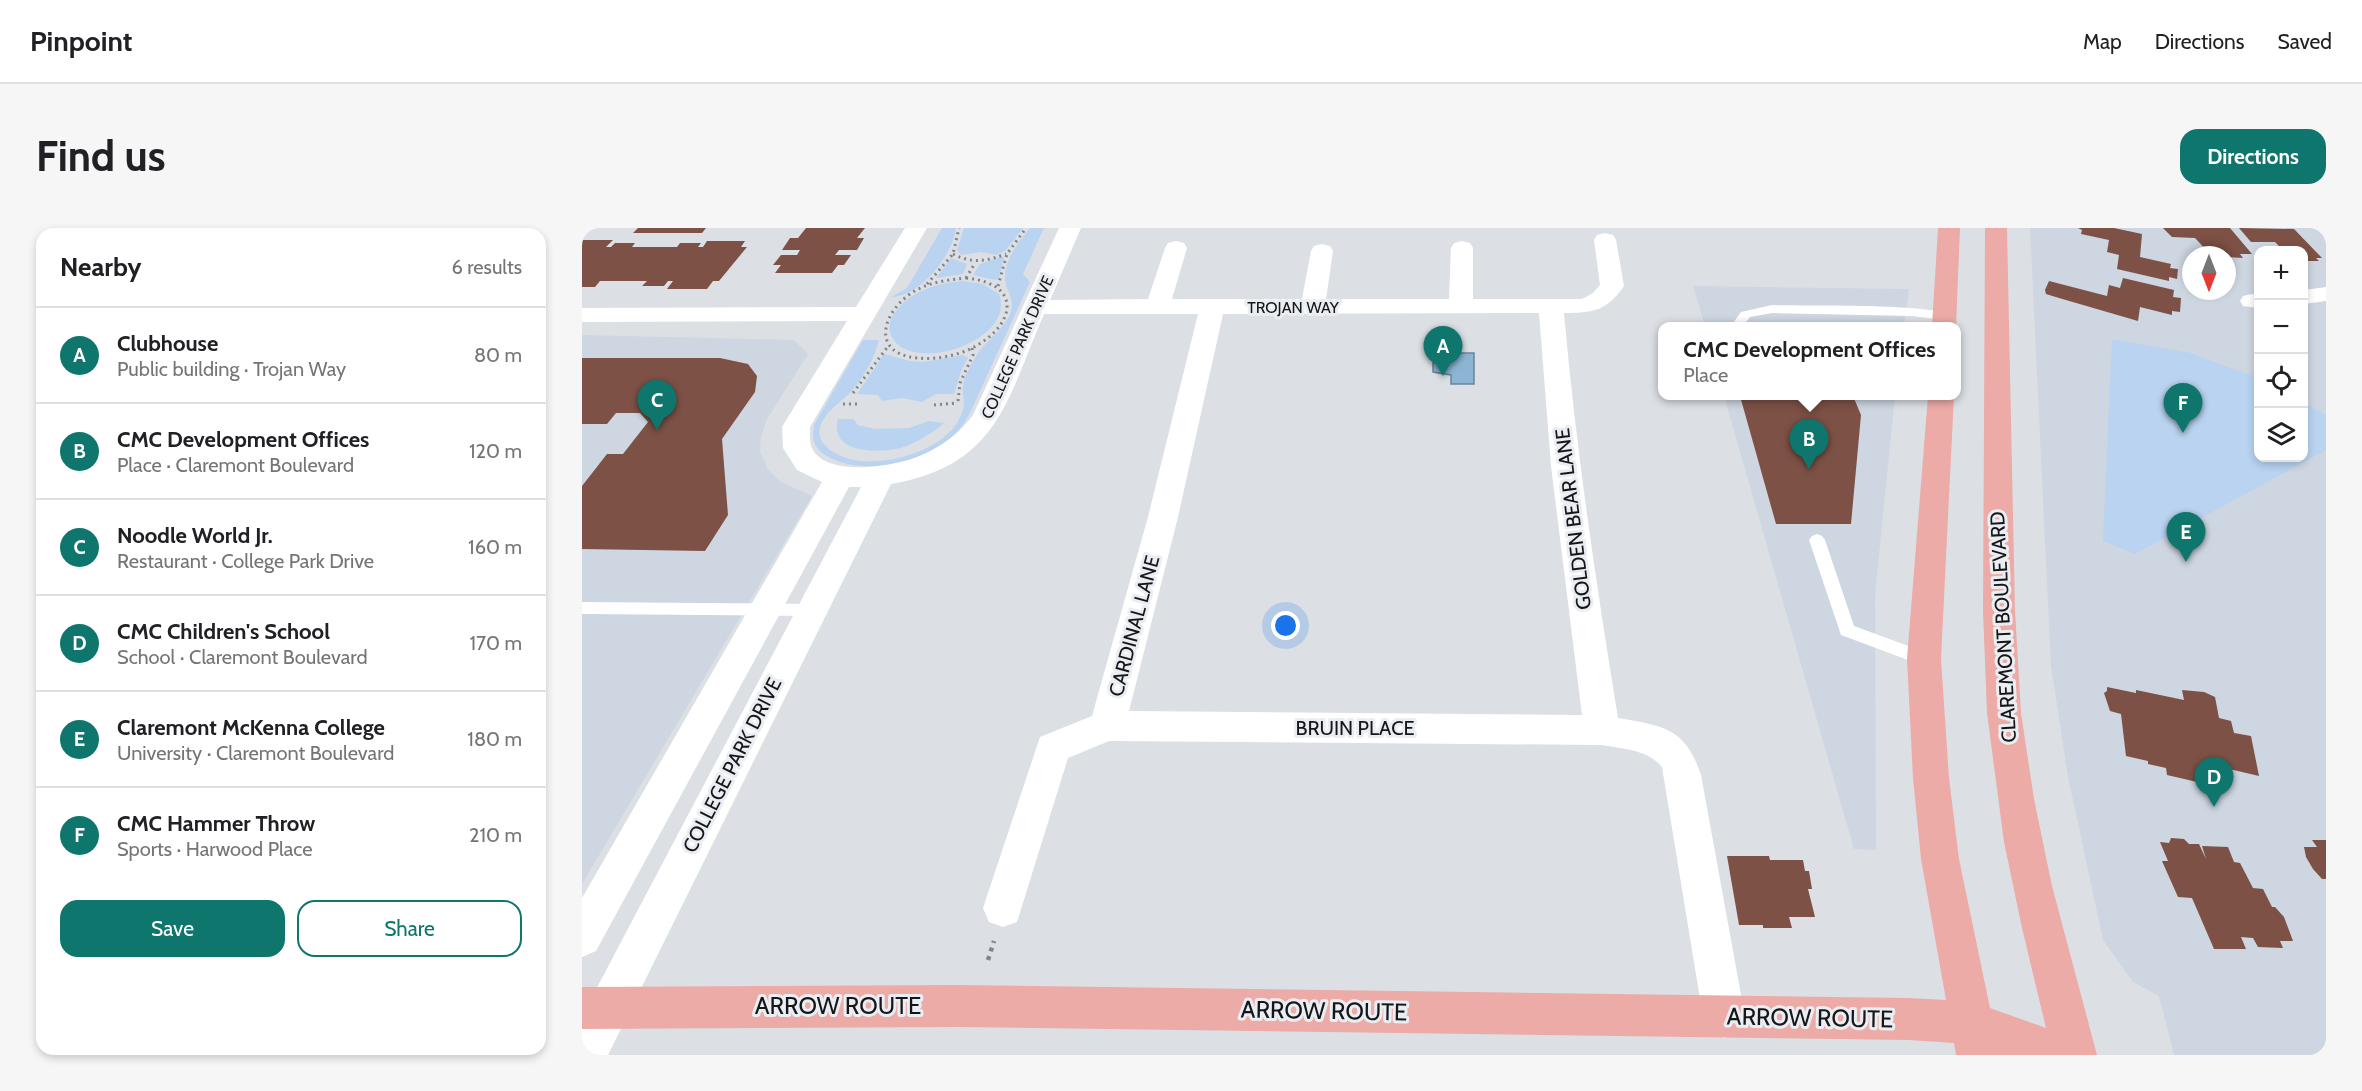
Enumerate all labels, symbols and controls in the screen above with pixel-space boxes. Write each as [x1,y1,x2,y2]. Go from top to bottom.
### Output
text: Pinpoint [30,24,132,58]
text: Map [2083,29,2122,54]
text: Directions [2155,29,2244,54]
text: Saved [2277,29,2332,54]
button: Directions [2180,129,2326,184]
text: Find us [36,130,165,182]
north arrow [2182,246,2236,300]
map controls [2254,246,2308,462]
button: + [2254,246,2308,300]
text: Nearby [60,251,141,283]
text: 6 results [451,255,522,279]
street label: COLLEGE PARK DRIVE [977,273,1058,422]
street label: TROJAN WAY [1247,298,1340,317]
button: − [2254,300,2308,354]
popup [1658,322,1961,400]
pin: A [1424,326,1462,376]
text: Clubhouse [117,330,218,357]
text: CMC Development Offices [1683,336,1936,363]
text: A [73,343,86,367]
text: 80 m [474,343,522,367]
button: locate [2254,354,2308,408]
text: Public building · Trojan Way [117,357,346,381]
text: Place [1683,363,1728,387]
pin: C [638,380,676,430]
pin: F [2164,384,2202,433]
button: layers [2254,408,2308,462]
pin: B [1790,420,1828,469]
text: CMC Development Offices [117,426,369,453]
street label: GOLDEN BEAR LANE [1550,427,1596,611]
text: B [73,439,86,463]
text: 120 m [469,439,522,463]
text: Place · Claremont Boulevard [117,453,354,477]
street label: CLAREMONT BOULEVARD [1985,511,2021,743]
pin: E [2166,512,2206,562]
text: Noodle World Jr. [117,522,273,549]
text: C [73,535,86,559]
text: 160 m [468,535,522,559]
text: Restaurant · College Park Drive [117,549,374,573]
street label: CARDINAL LANE [1104,553,1164,699]
your location [1271,611,1300,640]
text: CMC Children's School [117,618,330,645]
text: D [72,631,87,655]
text: 170 m [470,631,522,655]
text: School · Claremont Boulevard [117,645,368,669]
street label: COLLEGE PARK DRIVE [677,673,787,857]
text: Claremont McKenna College [117,714,385,741]
street label: BRUIN PLACE [1295,716,1415,740]
text: E [74,727,85,751]
text: 180 m [467,727,522,751]
text: University · Claremont Boulevard [117,741,394,765]
pin: D [2194,758,2234,807]
text: CMC Hammer Throw [117,810,315,837]
text: F [74,823,85,847]
text: 210 m [469,823,522,847]
text: Sports · Harwood Place [117,837,312,861]
button: Save [60,900,285,957]
button: Share [297,900,522,957]
street label: ARROW ROUTE [755,991,921,1020]
street label: ARROW ROUTE [1240,995,1408,1026]
street label: ARROW ROUTE [1726,1002,1894,1033]

